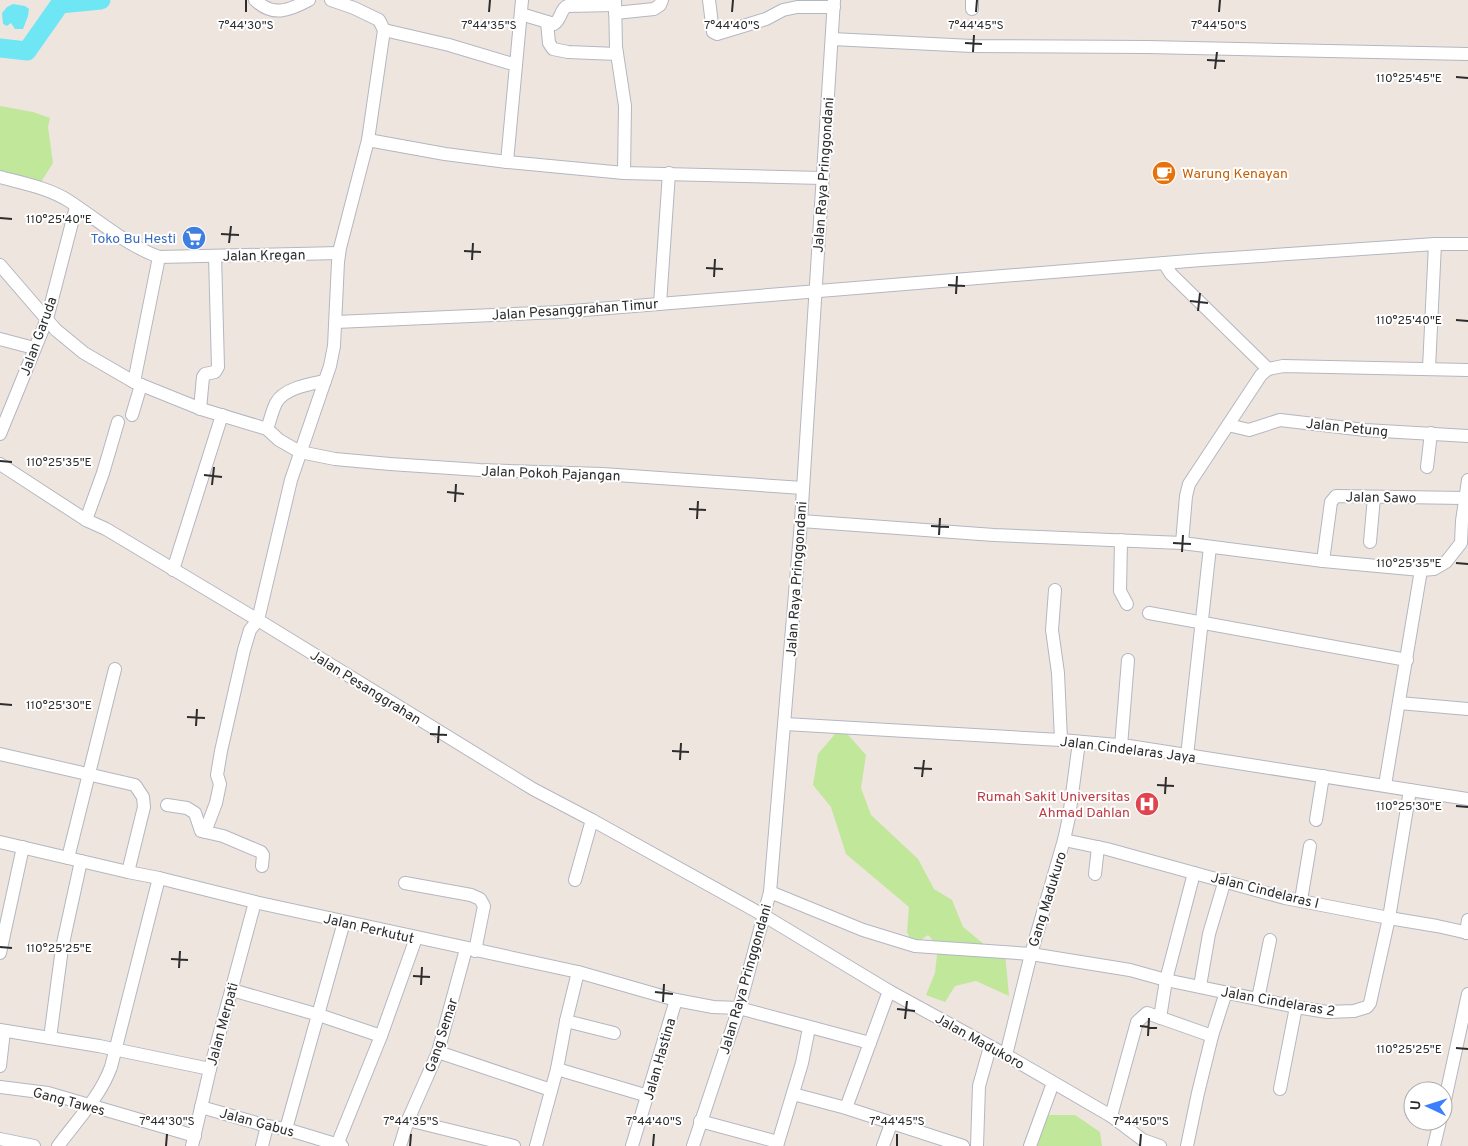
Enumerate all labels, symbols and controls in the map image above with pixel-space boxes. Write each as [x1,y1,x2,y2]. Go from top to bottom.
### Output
text: 7°44'30"S [218,18,274,34]
text: 7°44'35"S [461,18,517,34]
text: 7°44'40"S [704,18,760,34]
text: 7°44'45"S [948,18,1004,34]
text: 7°44'50"S [1191,18,1247,34]
text: 110°25'45"E [1376,71,1442,87]
street label: Jalan Raya Pringgondani [811,97,838,253]
cafe icon: Warung Kenayan [1151,160,1177,186]
place label: Warung Kenayan [1182,166,1288,183]
text: 110°25'40"E [26,212,92,228]
supermarket icon: Toko Bu Hesti [181,225,207,251]
place label: Toko Bu Hesti [91,231,176,248]
street label: Jalan Kregan [222,247,306,266]
street label: Jalan Garuda [17,295,62,378]
street label: Jalan Pesanggrahan Timur [491,296,660,325]
text: 110°25'40"E [1376,313,1442,329]
street label: Jalan Petung [1305,416,1389,441]
text: 110°25'35"E [26,455,92,471]
street label: Jalan Pokoh Pajangan [481,464,621,485]
street label: Jalan Sawo [1345,489,1417,508]
street label: Jalan Raya Pringgondani [784,501,811,657]
text: 110°25'35"E [1376,556,1442,572]
street label: Jalan Pesanggrahan [307,647,424,729]
text: 110°25'30"E [26,698,92,714]
street label: Jalan Cindelaras Jaya [1059,734,1197,767]
place label: Rumah Sakit Universitas Ahmad Dahlan [977,789,1130,822]
hospital icon: Rumah Sakit Universitas Ahmad Dahlan [1134,791,1160,817]
text: 110°25'30"E [1376,799,1442,815]
street label: Gang Madukuro [1026,850,1071,949]
street label: Jalan Cindelaras I [1209,870,1321,913]
street label: Jalan Raya Pringgondani [717,902,776,1057]
street label: Jalan Perkutut [322,911,416,948]
text: 110°25'25"E [26,941,92,957]
street label: Jalan Merpati [204,981,243,1068]
street label: Jalan Cindelaras 2 [1219,984,1336,1021]
street label: Gang Semar [422,996,463,1075]
street label: Jalan Madukoro [932,1011,1027,1074]
street label: Jalan Hastina [641,1016,680,1102]
text: 110°25'25"E [1376,1042,1442,1058]
north arrow [1403,1081,1453,1131]
street label: Gang Tawes [31,1085,107,1120]
text: U [1408,1100,1425,1111]
street label: Jalan Gabus [217,1105,296,1142]
text: 7°44'30"S [139,1114,195,1130]
text: 7°44'35"S [383,1114,439,1130]
text: 7°44'40"S [626,1114,682,1130]
text: 7°44'45"S [869,1114,925,1130]
text: 7°44'50"S [1113,1114,1169,1130]

